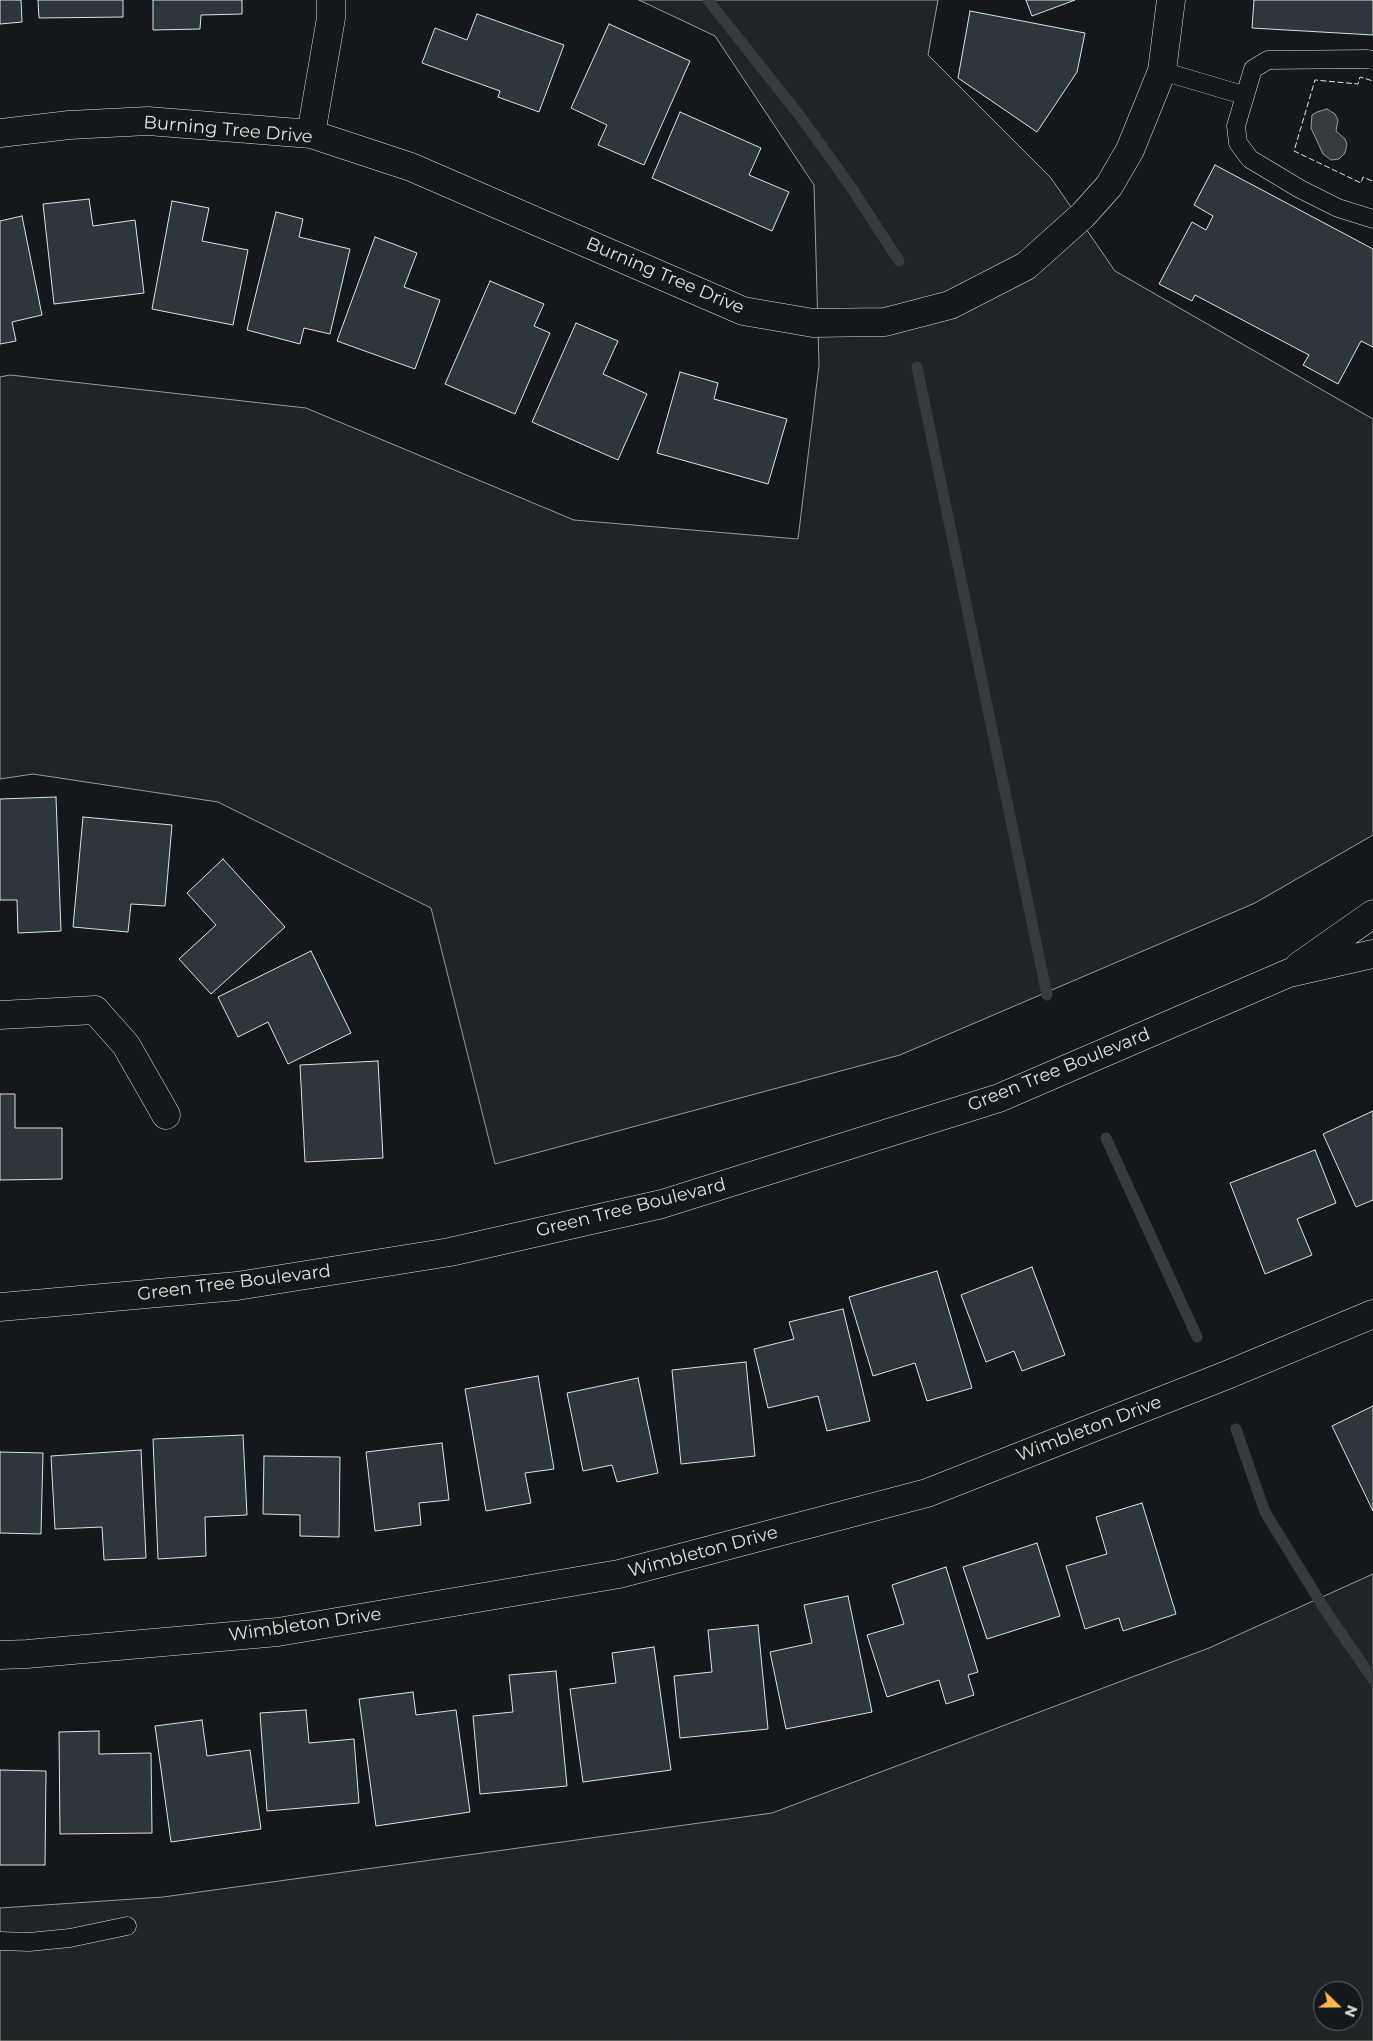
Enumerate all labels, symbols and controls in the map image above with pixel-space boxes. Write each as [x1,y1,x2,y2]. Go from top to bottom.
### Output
street label: Burning Tree Drive [143,112,313,148]
street label: Burning Tree Drive [583,233,747,319]
street label: Green Tree Boulevard [965,1024,1153,1116]
street label: Green Tree Boulevard [534,1174,728,1242]
street label: Green Tree Boulevard [136,1260,332,1306]
street label: Wimbleton Drive [1013,1391,1165,1467]
street label: Wimbleton Drive [626,1522,780,1582]
street label: Wimbleton Drive [227,1604,383,1646]
north arrow [1313,1981,1363,2031]
text: N [1341,2003,1361,2020]

